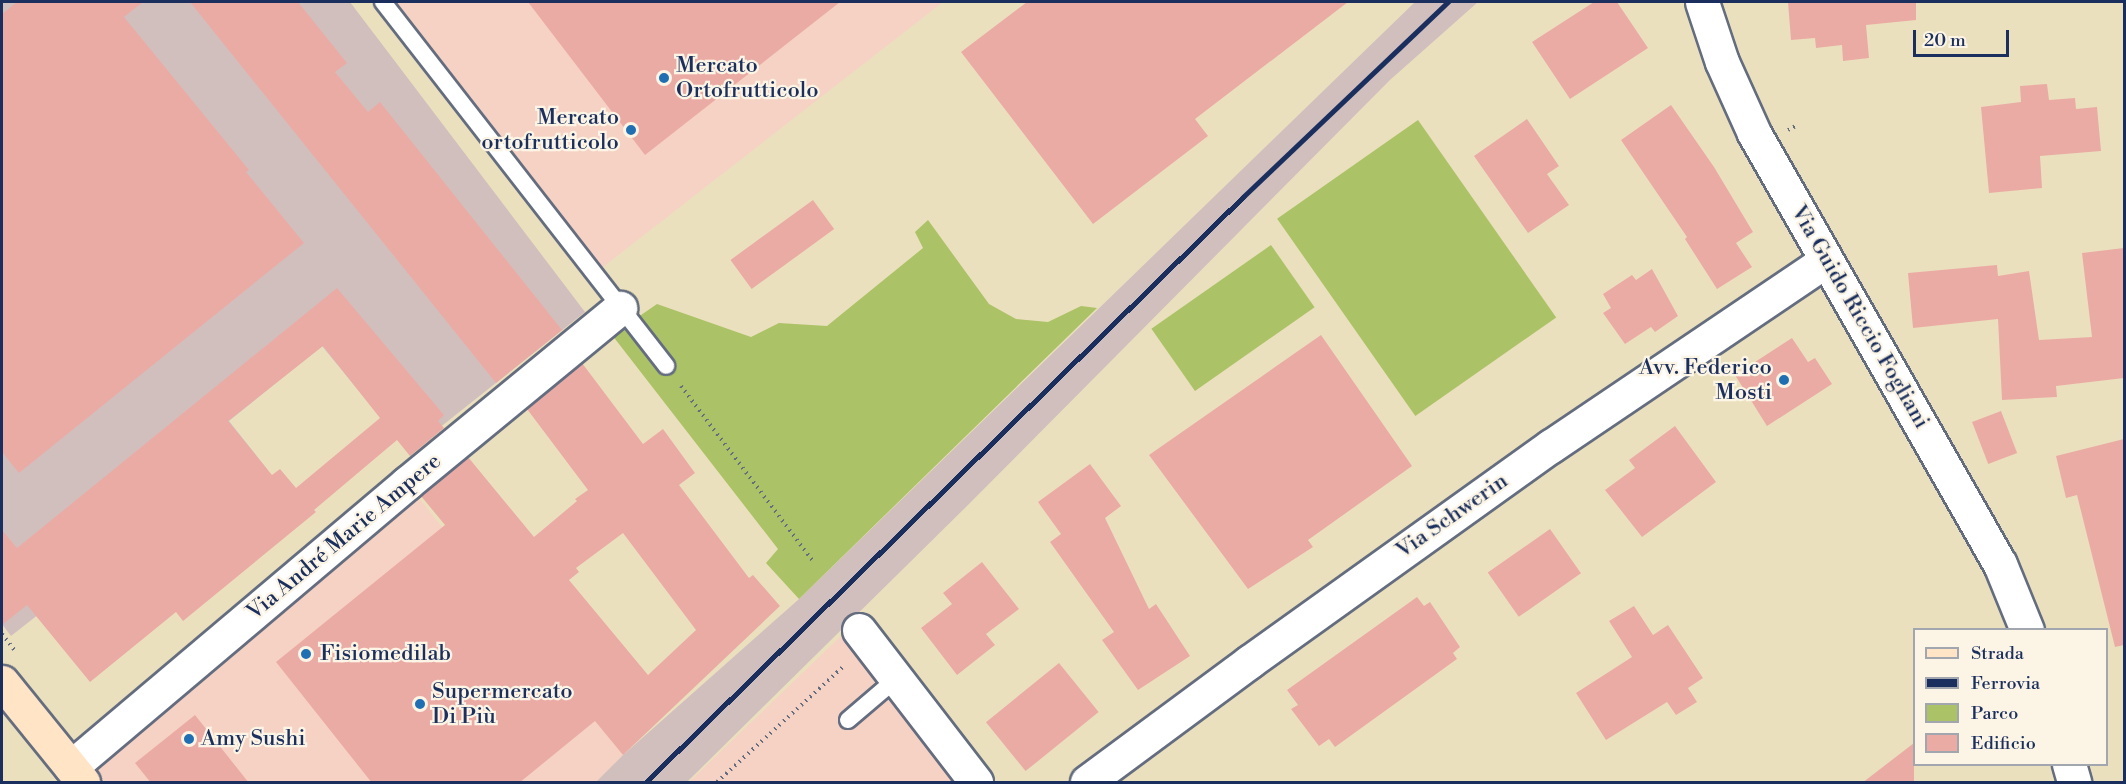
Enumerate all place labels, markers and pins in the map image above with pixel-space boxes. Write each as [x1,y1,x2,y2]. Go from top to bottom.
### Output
place label: Mercato Ortofrutticolo [676,52,819,104]
marker: Mercato Ortofrutticolo [657,71,671,85]
place label: Mercato ortofrutticolo [481,104,619,156]
marker: Mercato ortofrutticolo [624,123,638,137]
place label: Avv. Federico Mosti [1639,354,1772,406]
marker: Avv. Federico Mosti [1777,373,1791,387]
place label: Fisiomedilab [320,641,451,667]
marker: Fisiomedilab [297,645,315,663]
place label: Supermercato Di Più [432,678,573,730]
marker: Supermercato Di Più [413,697,427,711]
place label: Amy Sushi [201,726,306,752]
marker: Amy Sushi [182,732,196,746]

